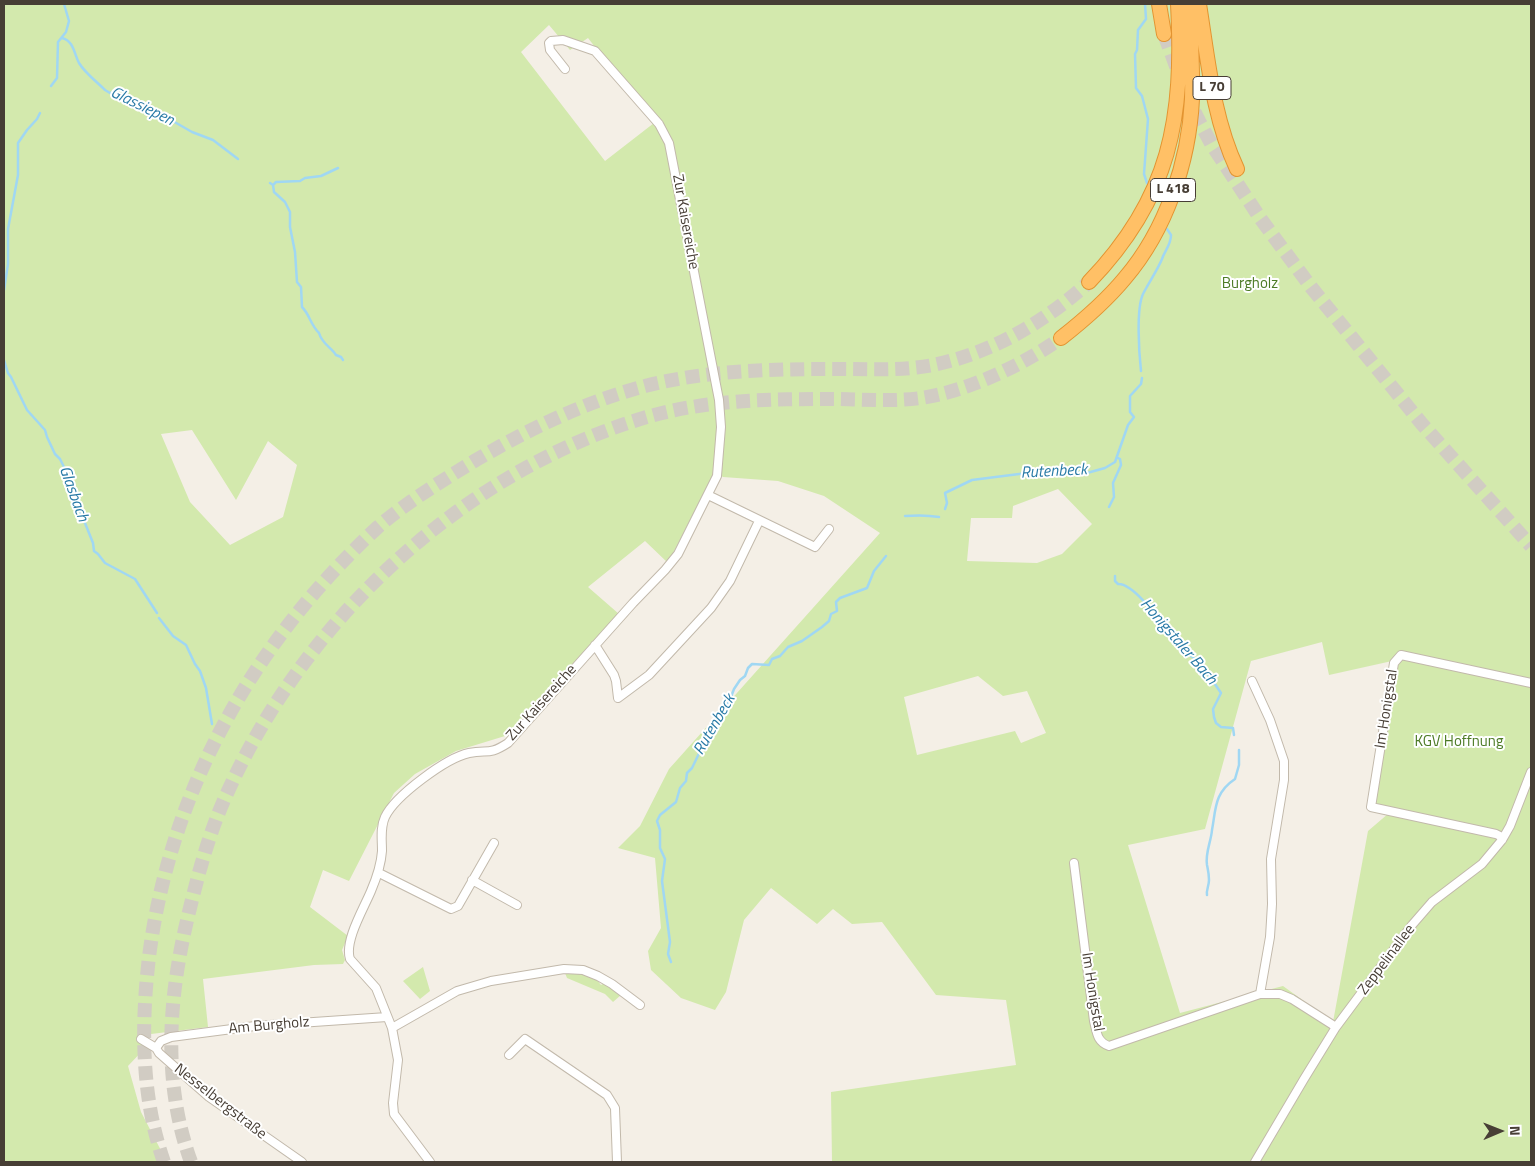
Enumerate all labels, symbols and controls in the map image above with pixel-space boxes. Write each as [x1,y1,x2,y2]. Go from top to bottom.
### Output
road number: L 70 [1193,76,1231,100]
water label: Glassiepen [107,83,177,131]
street label: Zur Kaisereiche [668,173,702,271]
road number: L 418 [1150,178,1196,202]
park label: Burgholz [1222,275,1278,293]
water label: Rutenbeck [1020,461,1088,483]
water label: Glasbach [54,464,92,524]
water label: Honigstaler Bach [1135,595,1221,689]
street label: Zur Kaisereiche [503,661,581,745]
street label: Im Honigstal [1372,668,1402,750]
water label: Rutenbeck [690,691,740,759]
park label: KGV Hoffnung [1414,733,1504,751]
street label: Zeppelinallee [1355,921,1419,999]
street label: Im Honigstal [1077,951,1107,1033]
street label: Am Burgholz [228,1014,310,1038]
street label: Nesselbergstraße [170,1060,270,1144]
north arrow [1475,1106,1525,1156]
text: N [1505,1126,1526,1136]

